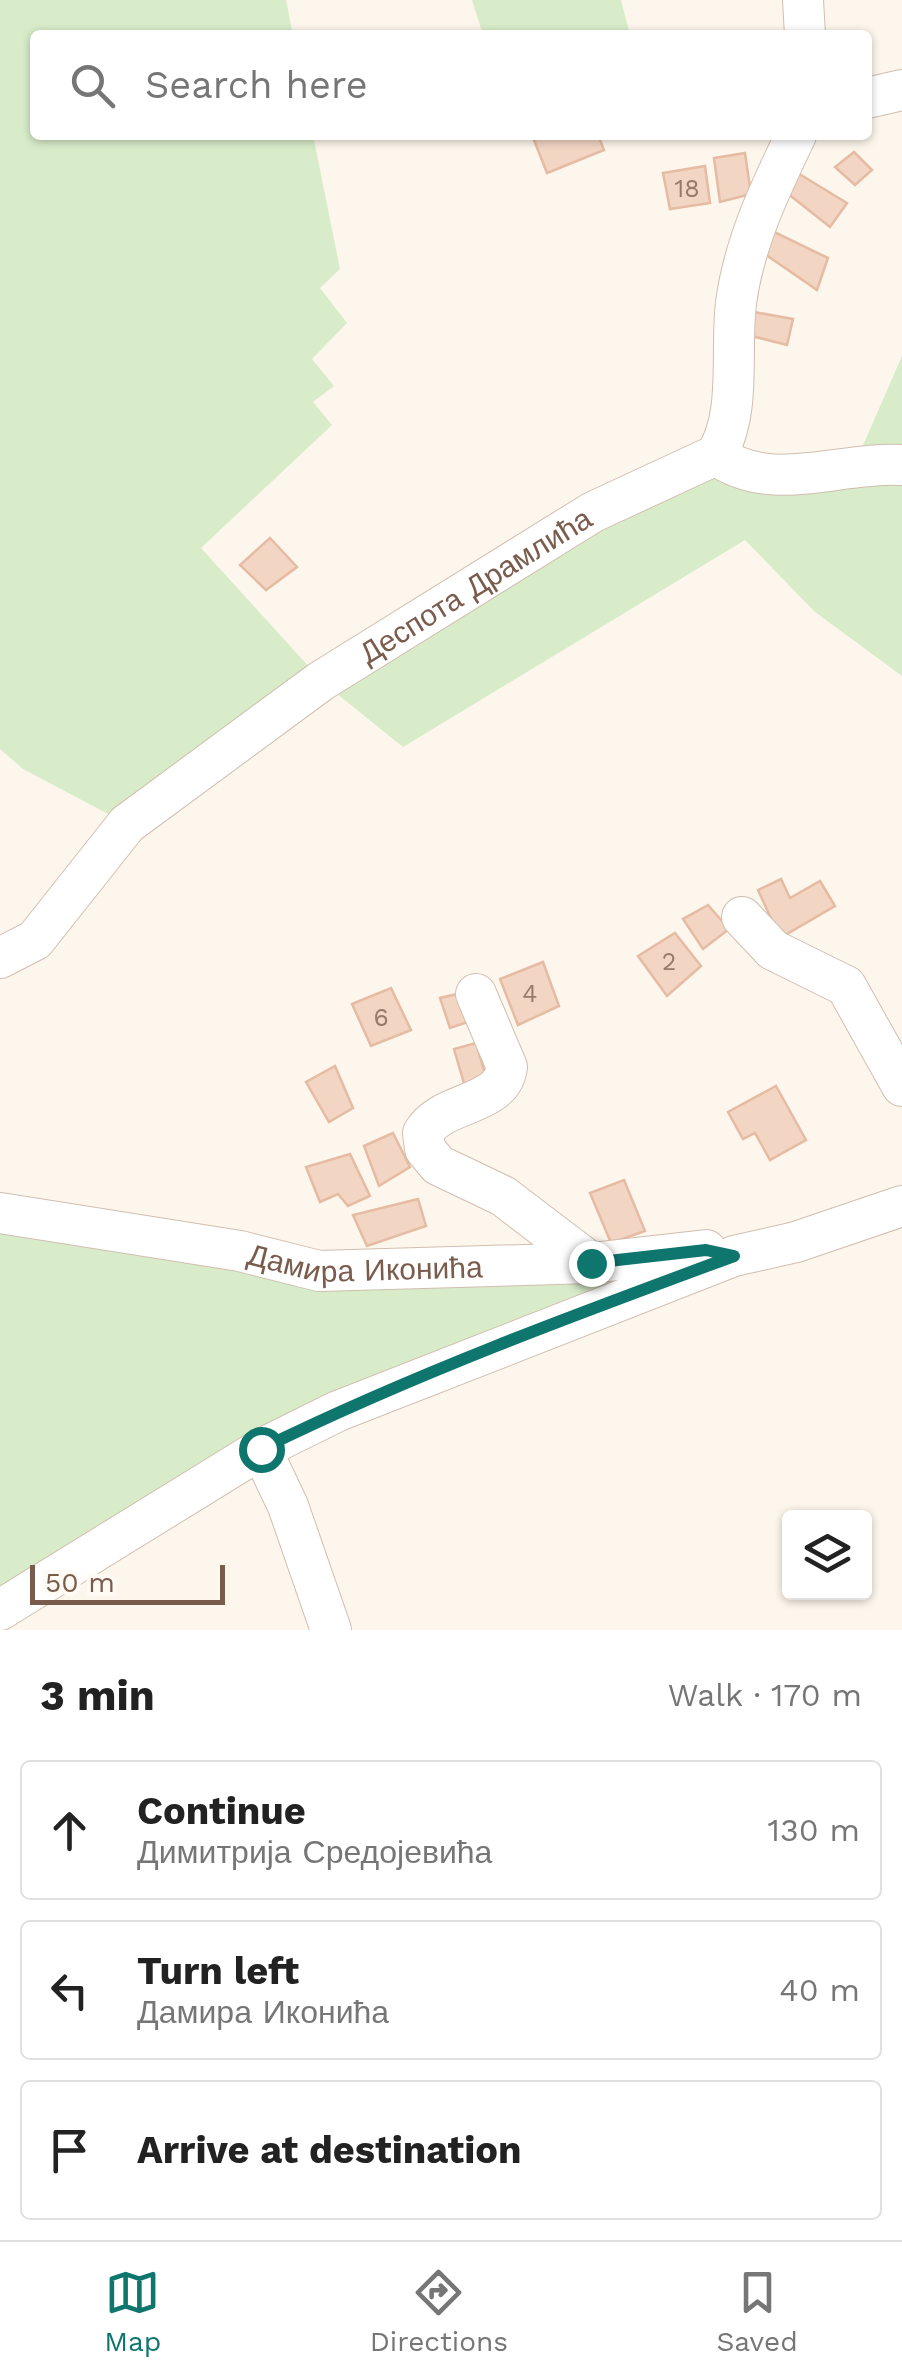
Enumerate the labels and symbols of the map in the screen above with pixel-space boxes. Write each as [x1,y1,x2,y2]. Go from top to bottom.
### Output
house number: 18 [674,174,700,203]
street label: Деспота Драмлића [353,500,598,670]
house number: 2 [662,947,676,976]
house number: 4 [522,979,538,1008]
house number: 6 [373,1003,389,1032]
street label: Дамира Иконића [244,1236,484,1288]
route end [569,1241,615,1287]
route start [239,1427,285,1473]
scale bar [30,1560,225,1604]

